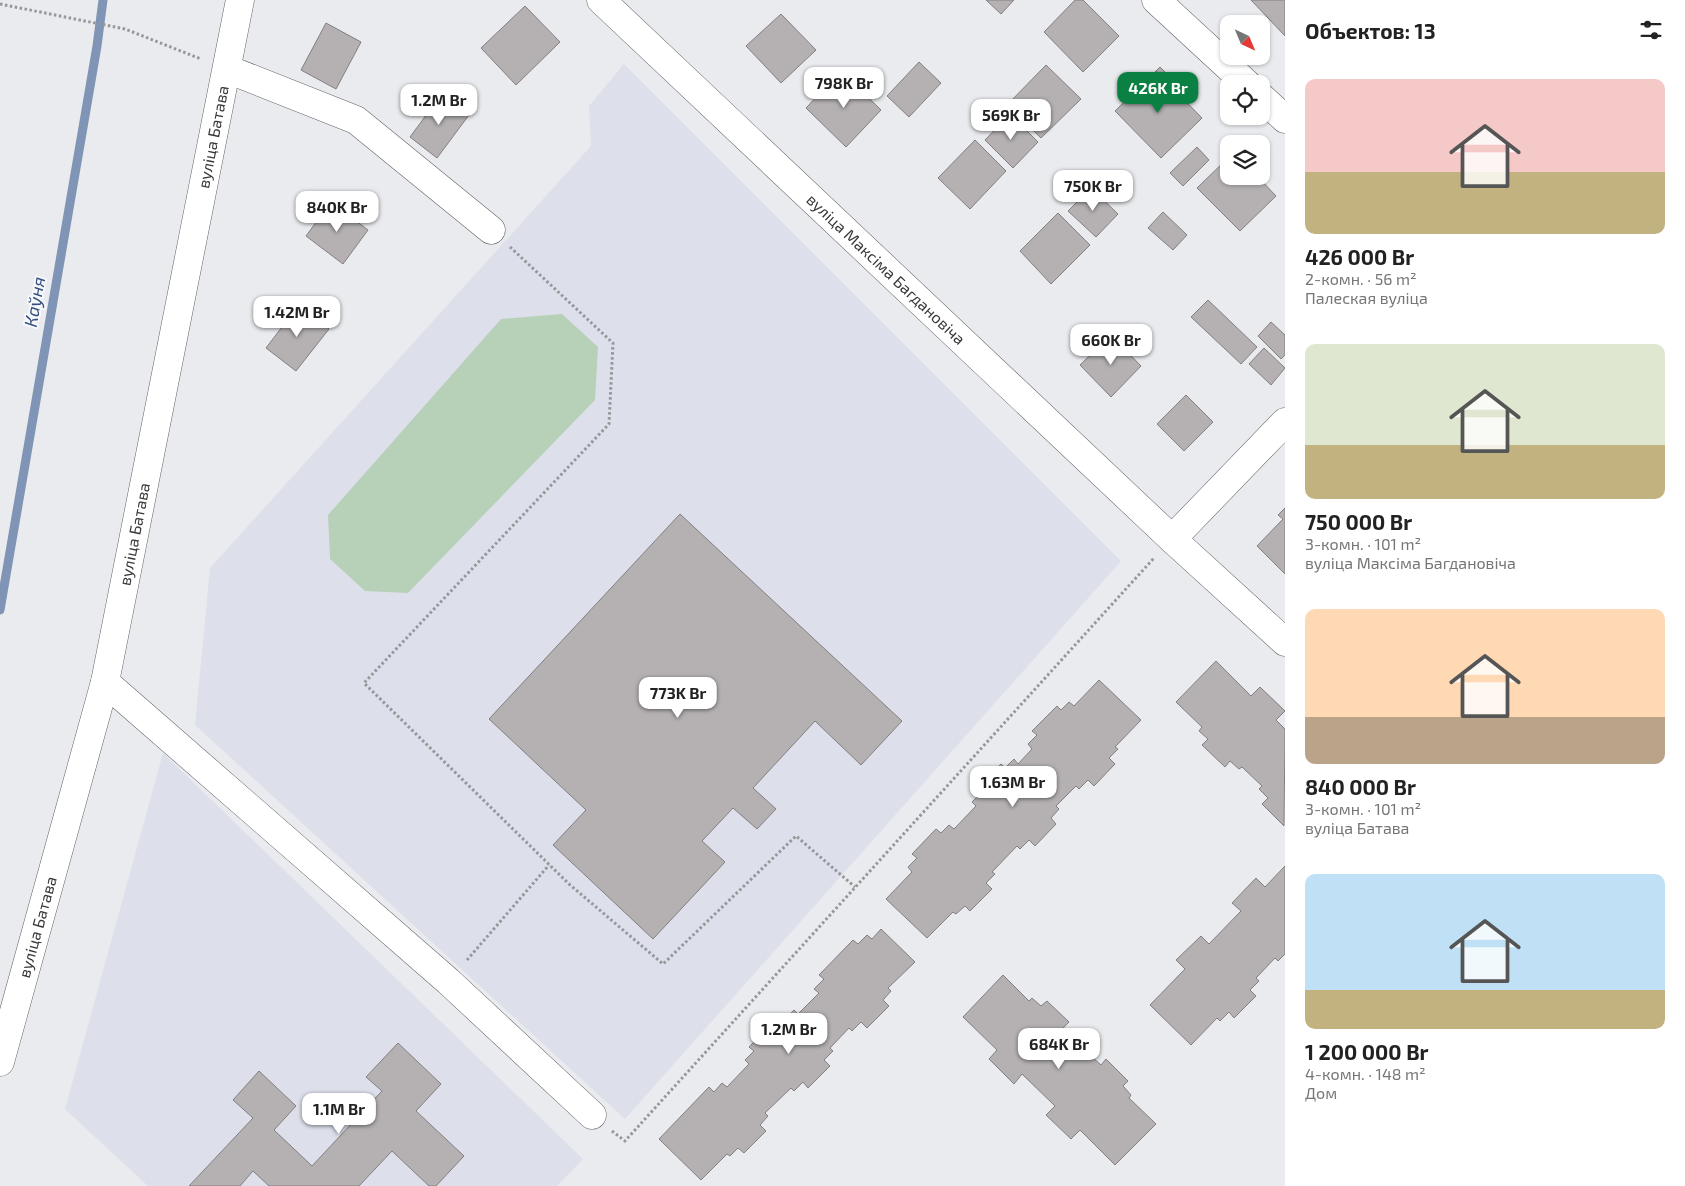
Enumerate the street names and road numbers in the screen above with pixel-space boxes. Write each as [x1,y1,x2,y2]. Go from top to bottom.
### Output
street label: вуліца Батава [193,84,232,190]
street label: вуліца Максіма Багдановіча [803,189,970,348]
street label: вуліца Батава [114,481,153,587]
street label: вуліца Батава [14,874,60,980]

